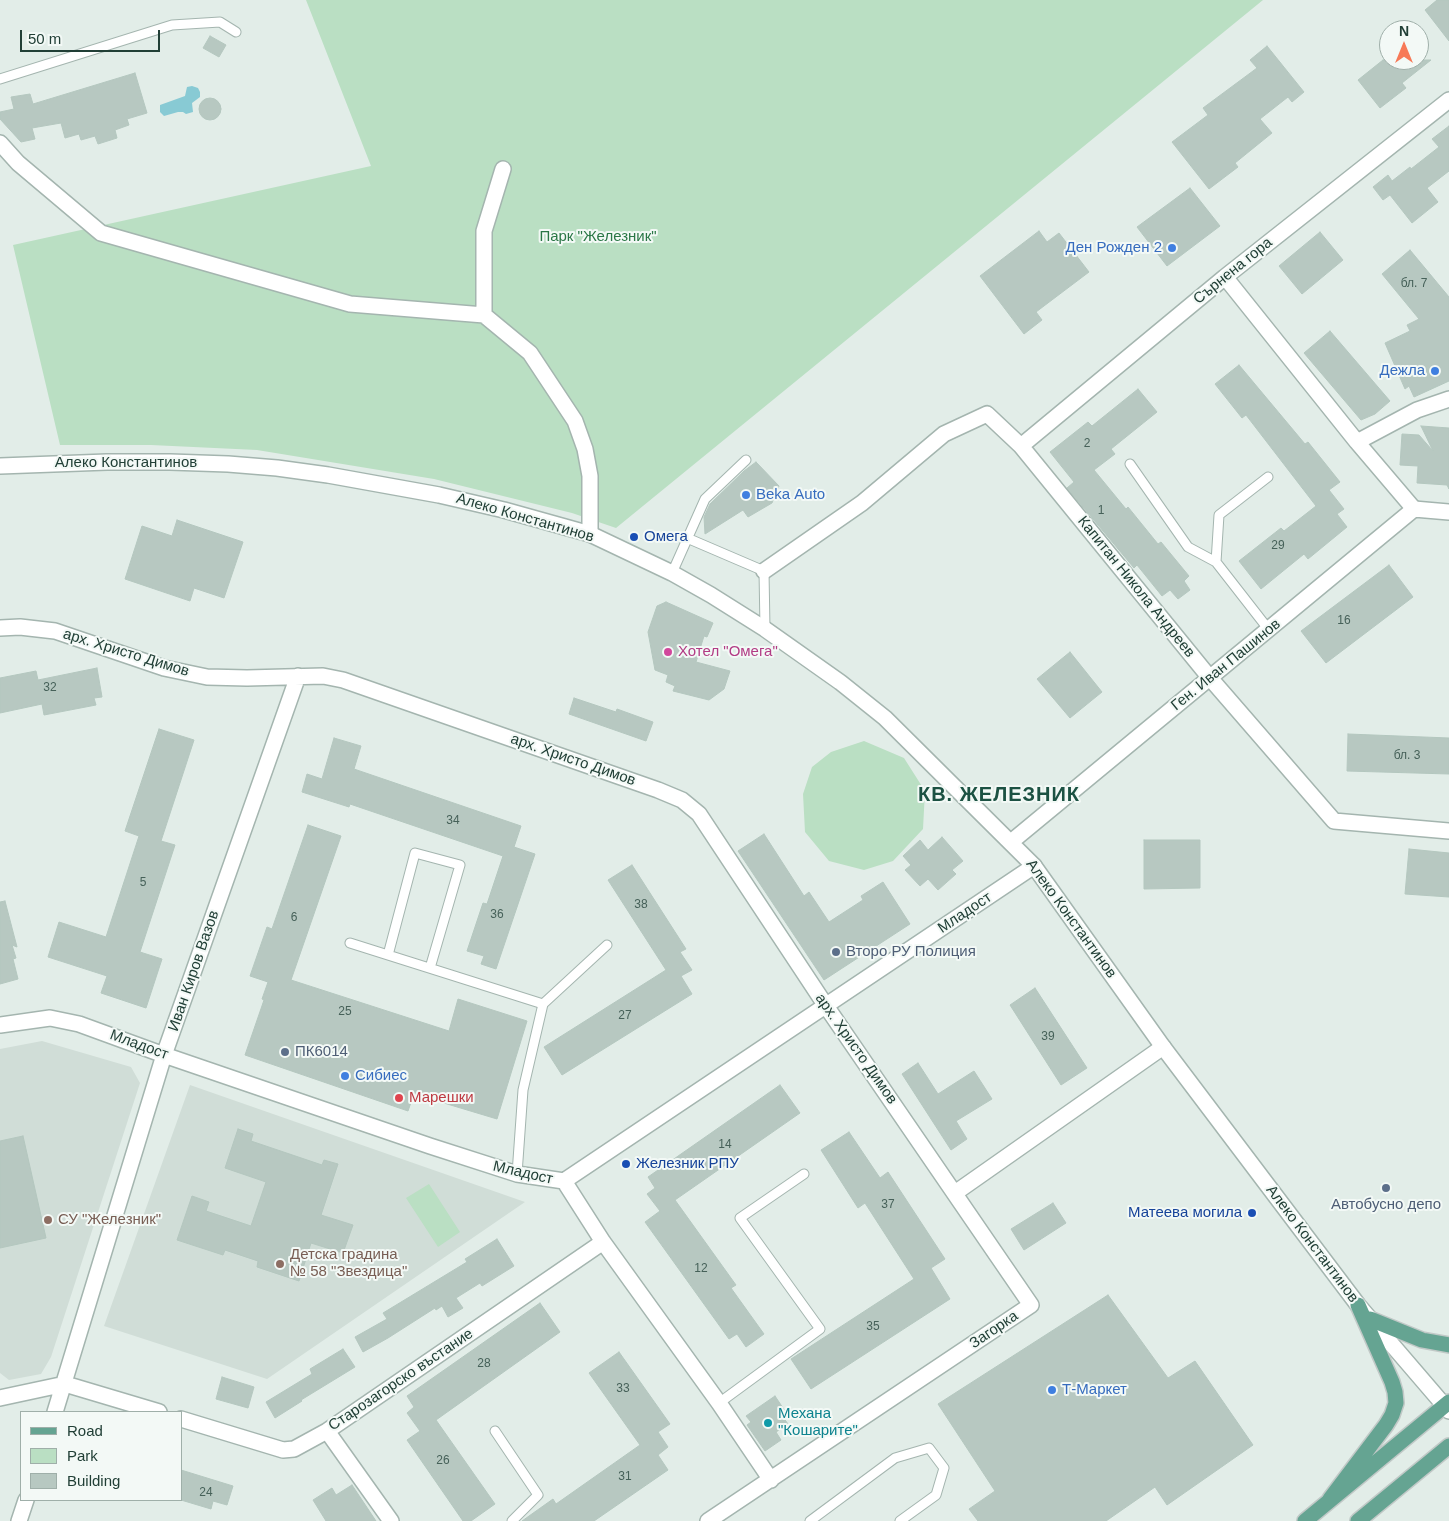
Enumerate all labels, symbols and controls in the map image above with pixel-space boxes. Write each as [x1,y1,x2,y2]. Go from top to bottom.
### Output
scale bar [22,20,162,52]
north arrow [1379,20,1429,70]
text: N [1399,23,1409,39]
text: 50 m [28,30,61,47]
park label: Парк "Железник" [539,228,657,246]
street label: Сърнена гора [1190,234,1276,308]
place label: Ден Рожден 2 [1066,239,1162,257]
marker: Ден Рожден 2 [1166,242,1178,254]
house number: бл. 7 [1401,277,1427,291]
place label: Дежла [1380,362,1425,380]
marker: Дежла [1429,365,1441,377]
house number: 2 [1084,437,1090,451]
street label: Алеко Константинов [55,454,197,472]
place label: Beka Auto [756,486,825,504]
marker: Beka Auto [740,489,752,501]
street label: Алеко Константинов [454,490,596,546]
house number: 1 [1098,504,1104,518]
street label: Капитан Никола Андреев [1074,513,1198,661]
place label: Омега [644,528,688,546]
marker: Омега [628,531,640,543]
house number: 29 [1271,539,1285,553]
house number: 16 [1337,614,1351,628]
street label: Ген. Иван Пашинов [1168,615,1284,715]
street label: арх. Христо Димов [61,625,191,681]
place label: Хотел "Омега" [678,643,778,661]
marker: Хотел "Омега" [662,646,674,658]
house number: 32 [43,681,57,695]
street label: арх. Христо Димов [508,730,638,790]
house number: бл. 3 [1394,749,1420,763]
district label: КВ. ЖЕЛЕЗНИК [916,783,1082,807]
house number: 34 [446,814,460,828]
street label: Алеко Константинов [1022,856,1120,982]
house number: 5 [140,876,146,890]
street label: Младост [935,888,995,938]
house number: 38 [634,898,648,912]
street label: Иван Киров Вазов [165,908,223,1034]
house number: 36 [490,908,504,922]
house number: 6 [291,911,297,925]
place label: Второ РУ Полиция [846,943,976,961]
marker: Второ РУ Полиция [830,946,842,958]
street label: арх. Христо Димов [811,990,901,1108]
house number: 25 [338,1005,352,1019]
house number: 27 [618,1009,632,1023]
street label: Младост [107,1026,171,1064]
house number: 39 [1041,1030,1055,1044]
place label: ПК6014 [295,1043,348,1061]
marker: ПК6014 [279,1046,291,1058]
place label: Сибиес [355,1067,407,1085]
marker: Сибиес [339,1070,351,1082]
place label: Марешки [409,1089,474,1107]
marker: Марешки [393,1092,405,1104]
house number: 14 [718,1138,732,1152]
place label: Железник РПУ [636,1155,739,1173]
street label: Младост [491,1157,555,1189]
marker: Железник РПУ [620,1158,632,1170]
street label: Алеко Константинов [1262,1182,1362,1306]
marker: Автобусно депо [1380,1182,1392,1194]
place label: Автобусно депо [1331,1196,1441,1214]
house number: 37 [881,1198,895,1212]
place label: Матеева могила [1128,1204,1242,1222]
marker: Матеева могила [1246,1207,1258,1219]
place label: СУ "Железник" [58,1211,161,1229]
marker: СУ "Железник" [42,1214,54,1226]
place label: Детска градина № 58 "Звездица" [290,1246,407,1281]
marker: Детска градина № 58 "Звездица" [274,1258,286,1270]
house number: 12 [694,1262,708,1276]
street label: Загорка [966,1307,1022,1353]
house number: 35 [866,1320,880,1334]
street label: Старозагорско въстание [325,1325,477,1435]
house number: 28 [477,1357,491,1371]
place label: Т-Маркет [1062,1381,1127,1399]
house number: 33 [616,1382,630,1396]
marker: Т-Маркет [1046,1384,1058,1396]
place label: Механа "Кошарите" [778,1405,858,1440]
legend [20,1411,182,1501]
marker: Механа "Кошарите" [762,1417,774,1429]
text: Road [67,1422,103,1439]
text: Park [67,1447,98,1464]
house number: 26 [436,1454,450,1468]
house number: 31 [618,1470,632,1484]
text: Building [67,1472,120,1489]
house number: 24 [199,1486,213,1500]

